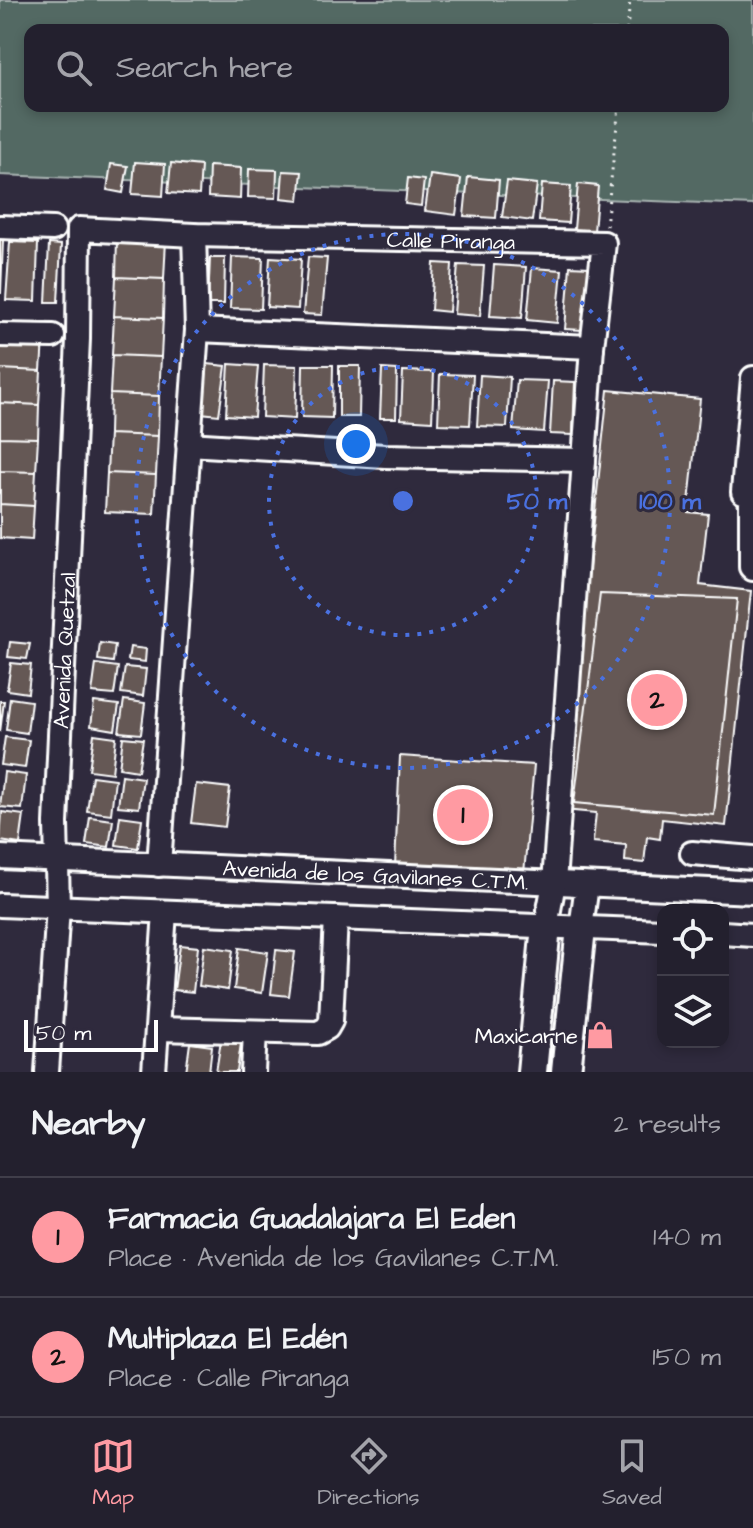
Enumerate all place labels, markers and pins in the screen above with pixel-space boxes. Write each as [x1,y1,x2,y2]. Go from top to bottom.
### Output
centre of rings [389,487,417,515]
pin: 2 [631,670,683,730]
pin: 1 [437,785,489,845]
shop icon: Maxicarne [585,1020,615,1050]
place label: Maxicarne [475,1021,578,1052]

